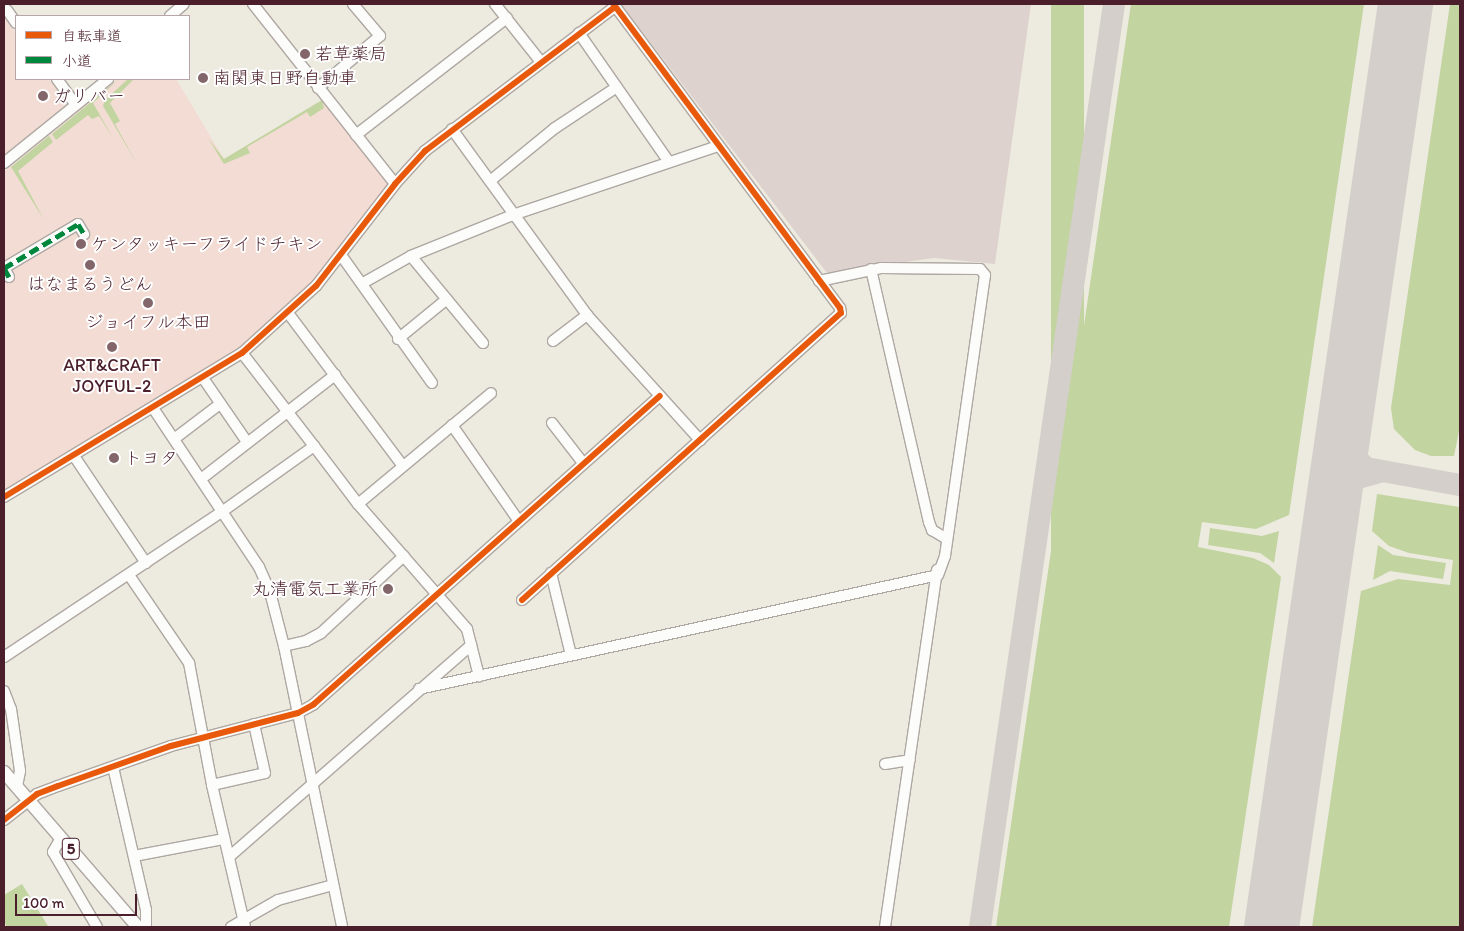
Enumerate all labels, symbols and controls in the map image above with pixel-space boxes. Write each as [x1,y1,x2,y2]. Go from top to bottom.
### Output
legend [15,15,190,80]
text: 自転車道 [62,27,122,45]
place label: 若草薬局 [315,43,387,65]
marker: 若草薬局 [299,48,311,60]
text: 小道 [62,52,92,70]
place label: 南関東日野自動車 [213,67,357,89]
marker: 南関東日野自動車 [197,72,209,84]
place label: ガリバー [53,85,125,107]
marker: ガリバー [37,90,49,102]
place label: ケンタッキーフライドチキン [91,233,325,255]
marker: ケンタッキーフライドチキン [75,238,87,250]
marker: はなまるうどん [84,259,96,271]
place label: はなまるうどん [27,273,153,295]
marker: ジョイフル本田 [142,297,154,309]
place label: ジョイフル本田 [85,311,211,333]
marker: ART&CRAFT JOYFUL-2 [106,341,118,353]
place label: ART&CRAFT JOYFUL-2 [63,355,161,398]
place label: トヨタ [124,447,178,469]
marker: トヨタ [108,452,120,464]
place label: 丸清電気工業所 [252,578,378,600]
marker: 丸清電気工業所 [382,583,394,595]
road number: 5 [61,836,81,862]
scale bar [18,884,140,916]
text: 100 m [23,894,64,912]

